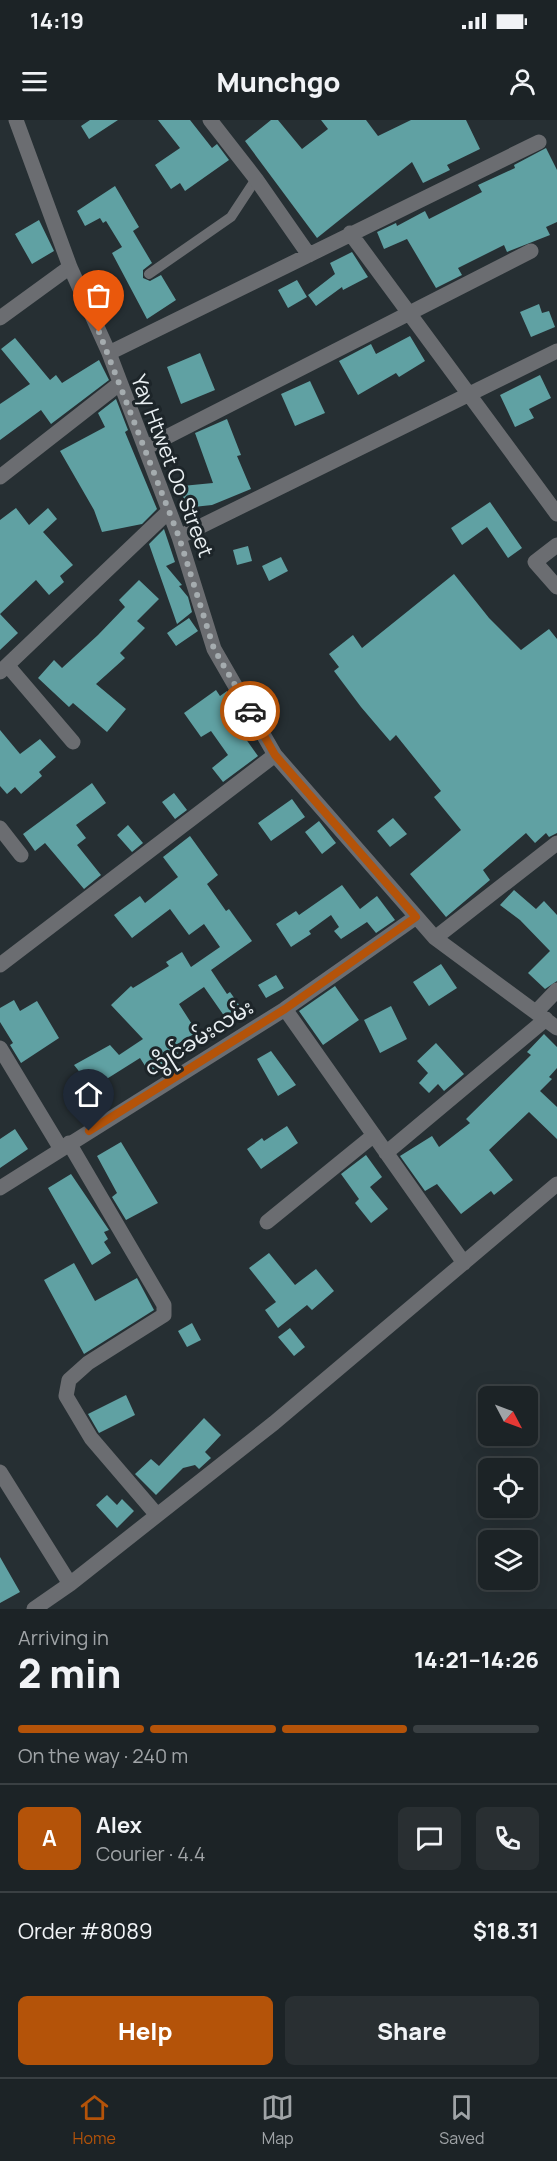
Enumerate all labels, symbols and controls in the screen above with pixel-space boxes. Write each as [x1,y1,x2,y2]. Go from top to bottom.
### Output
text: 14:19 [30,6,84,36]
text: Munchgo [217,63,340,100]
icon: menu [18,65,51,98]
icon: person [506,65,539,98]
pin [73,270,124,332]
icon: bag [82,279,115,312]
street label: Yay Htwet Oo Street [125,370,221,561]
courier [220,681,280,741]
icon: car [234,695,267,728]
street label: လွိုင်ခမ်းလမ်း [138,992,260,1085]
pin [63,1069,114,1131]
icon: home [72,1078,105,1111]
north arrow [478,1386,538,1446]
map controls [478,1386,538,1590]
button: locate [478,1458,538,1518]
button: layers [478,1530,538,1590]
text: Arriving in [18,1624,109,1651]
text: 14:21–14:26 [414,1645,539,1675]
text: 2 min [18,1646,121,1700]
text: On the way · 240 m [18,1742,188,1769]
button: chat [398,1807,461,1870]
button: phone [476,1807,539,1870]
text: Alex [96,1810,142,1840]
text: A [42,1823,57,1853]
text: Courier · 4.4 [96,1840,206,1867]
text: Order #8089 [18,1916,153,1946]
text: $18.31 [473,1916,539,1946]
button: Help [18,1996,273,2065]
button: Share [285,1996,539,2065]
tab: Home [73,2091,116,2149]
tab: Map [261,2091,294,2149]
tab: Saved [439,2091,484,2149]

